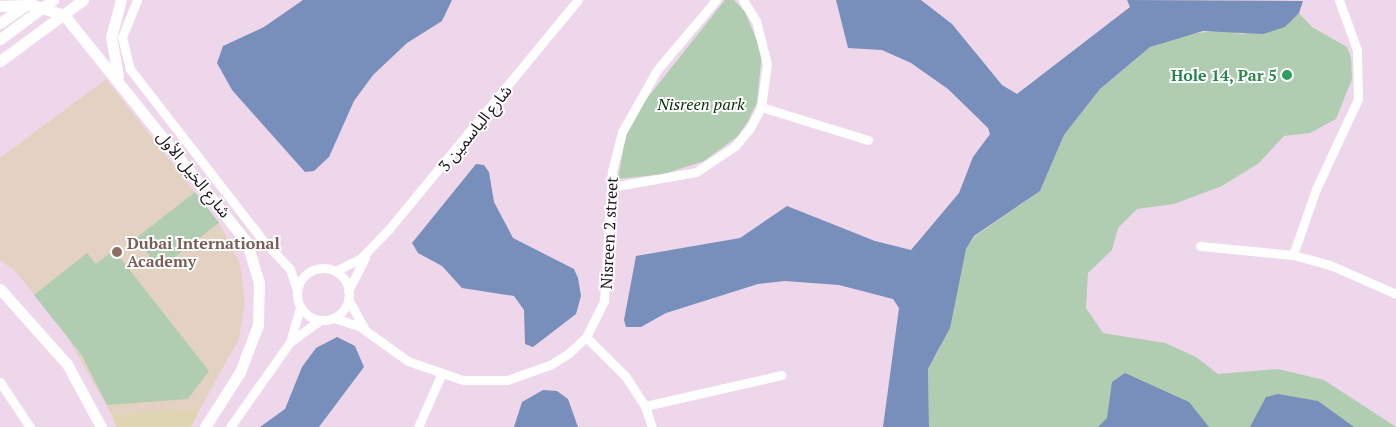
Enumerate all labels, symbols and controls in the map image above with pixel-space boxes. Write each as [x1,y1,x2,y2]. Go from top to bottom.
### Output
place label: Hole 14, Par 5 [1170,65,1277,85]
marker: Hole 14, Par 5 [1281,69,1293,81]
street label: شارع الياسمين 3 [434,81,516,175]
park label: Nisreen park [657,94,745,114]
street label: شارع الخيل الأول [153,127,235,221]
street label: Nisreen 2 street [596,176,622,290]
place label: Dubai International Academy [127,233,280,271]
marker: Dubai International Academy [111,246,123,258]

